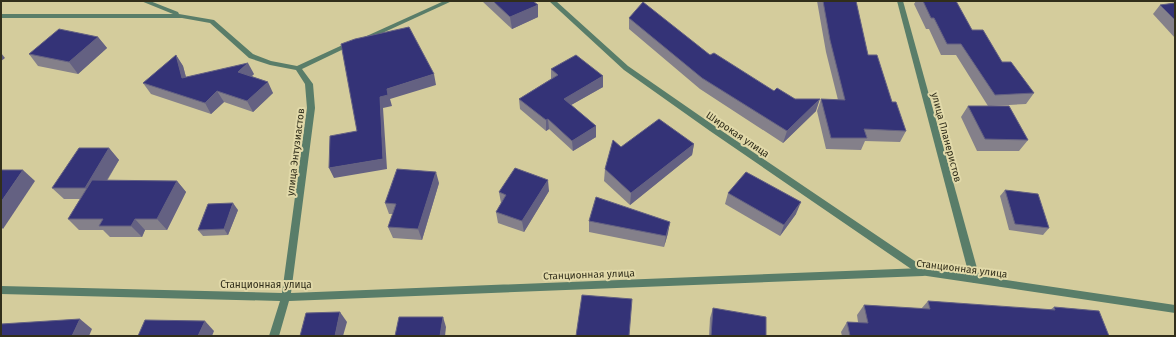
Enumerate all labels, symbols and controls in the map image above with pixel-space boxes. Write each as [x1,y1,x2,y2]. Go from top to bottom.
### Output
street label: улица Планеристов [928,91,964,184]
street label: улица Энтузиастов [285,107,307,197]
street label: Широкая улица [704,109,771,160]
street label: Станционная улица [916,257,1008,281]
street label: Станционная улица [543,267,635,283]
street label: Станционная улица [220,279,312,291]

